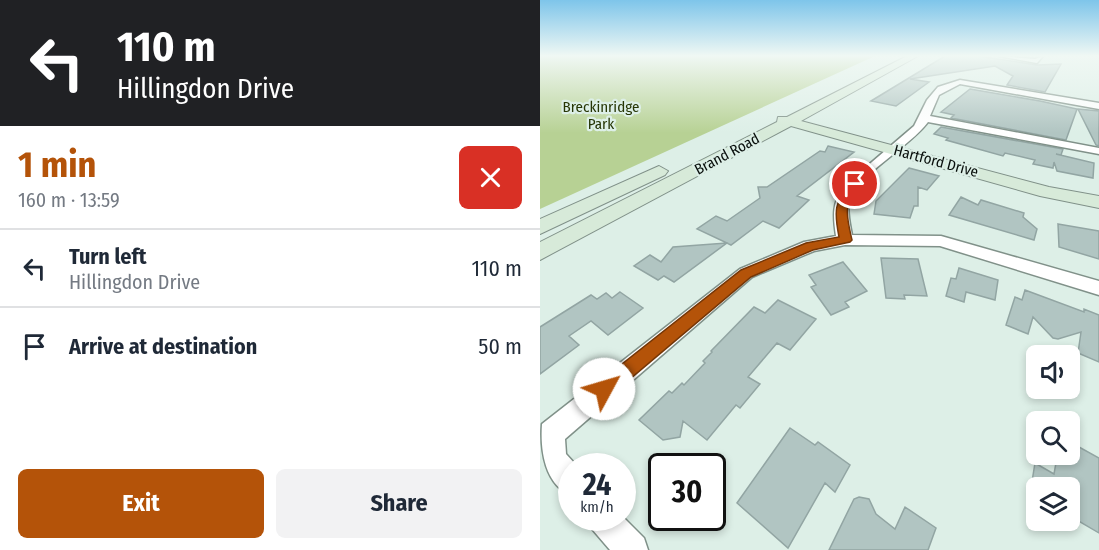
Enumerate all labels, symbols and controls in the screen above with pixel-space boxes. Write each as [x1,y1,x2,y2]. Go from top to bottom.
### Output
text: 110 m [117,22,216,72]
icon: left [18,24,96,102]
text: Hillingdon Drive [117,73,294,105]
park label: Breckinridge Park [563,98,639,133]
street label: Brand Road [691,129,763,179]
street label: Hartford Drive [892,141,980,181]
text: 1 min [18,143,96,187]
button: close [459,146,522,209]
pin [829,158,880,209]
icon: arrive [838,167,871,200]
text: 160 m · 13:59 [18,188,120,212]
text: Turn left [69,243,147,270]
icon: left [18,252,51,285]
text: 110 m [472,255,522,282]
text: Hillingdon Drive [69,270,200,294]
icon: arrive [18,330,51,363]
text: Arrive at destination [69,333,257,360]
text: 50 m [478,333,522,360]
map controls [1026,345,1080,531]
button: sound [1026,345,1080,399]
position arrow [572,357,636,421]
button: search [1026,411,1080,465]
speed limit sign: 30 [648,453,726,531]
text: 24 [583,467,611,503]
button: Exit [18,469,264,538]
button: Share [276,469,522,538]
button: layers [1026,477,1080,531]
text: km/h [580,498,614,516]

